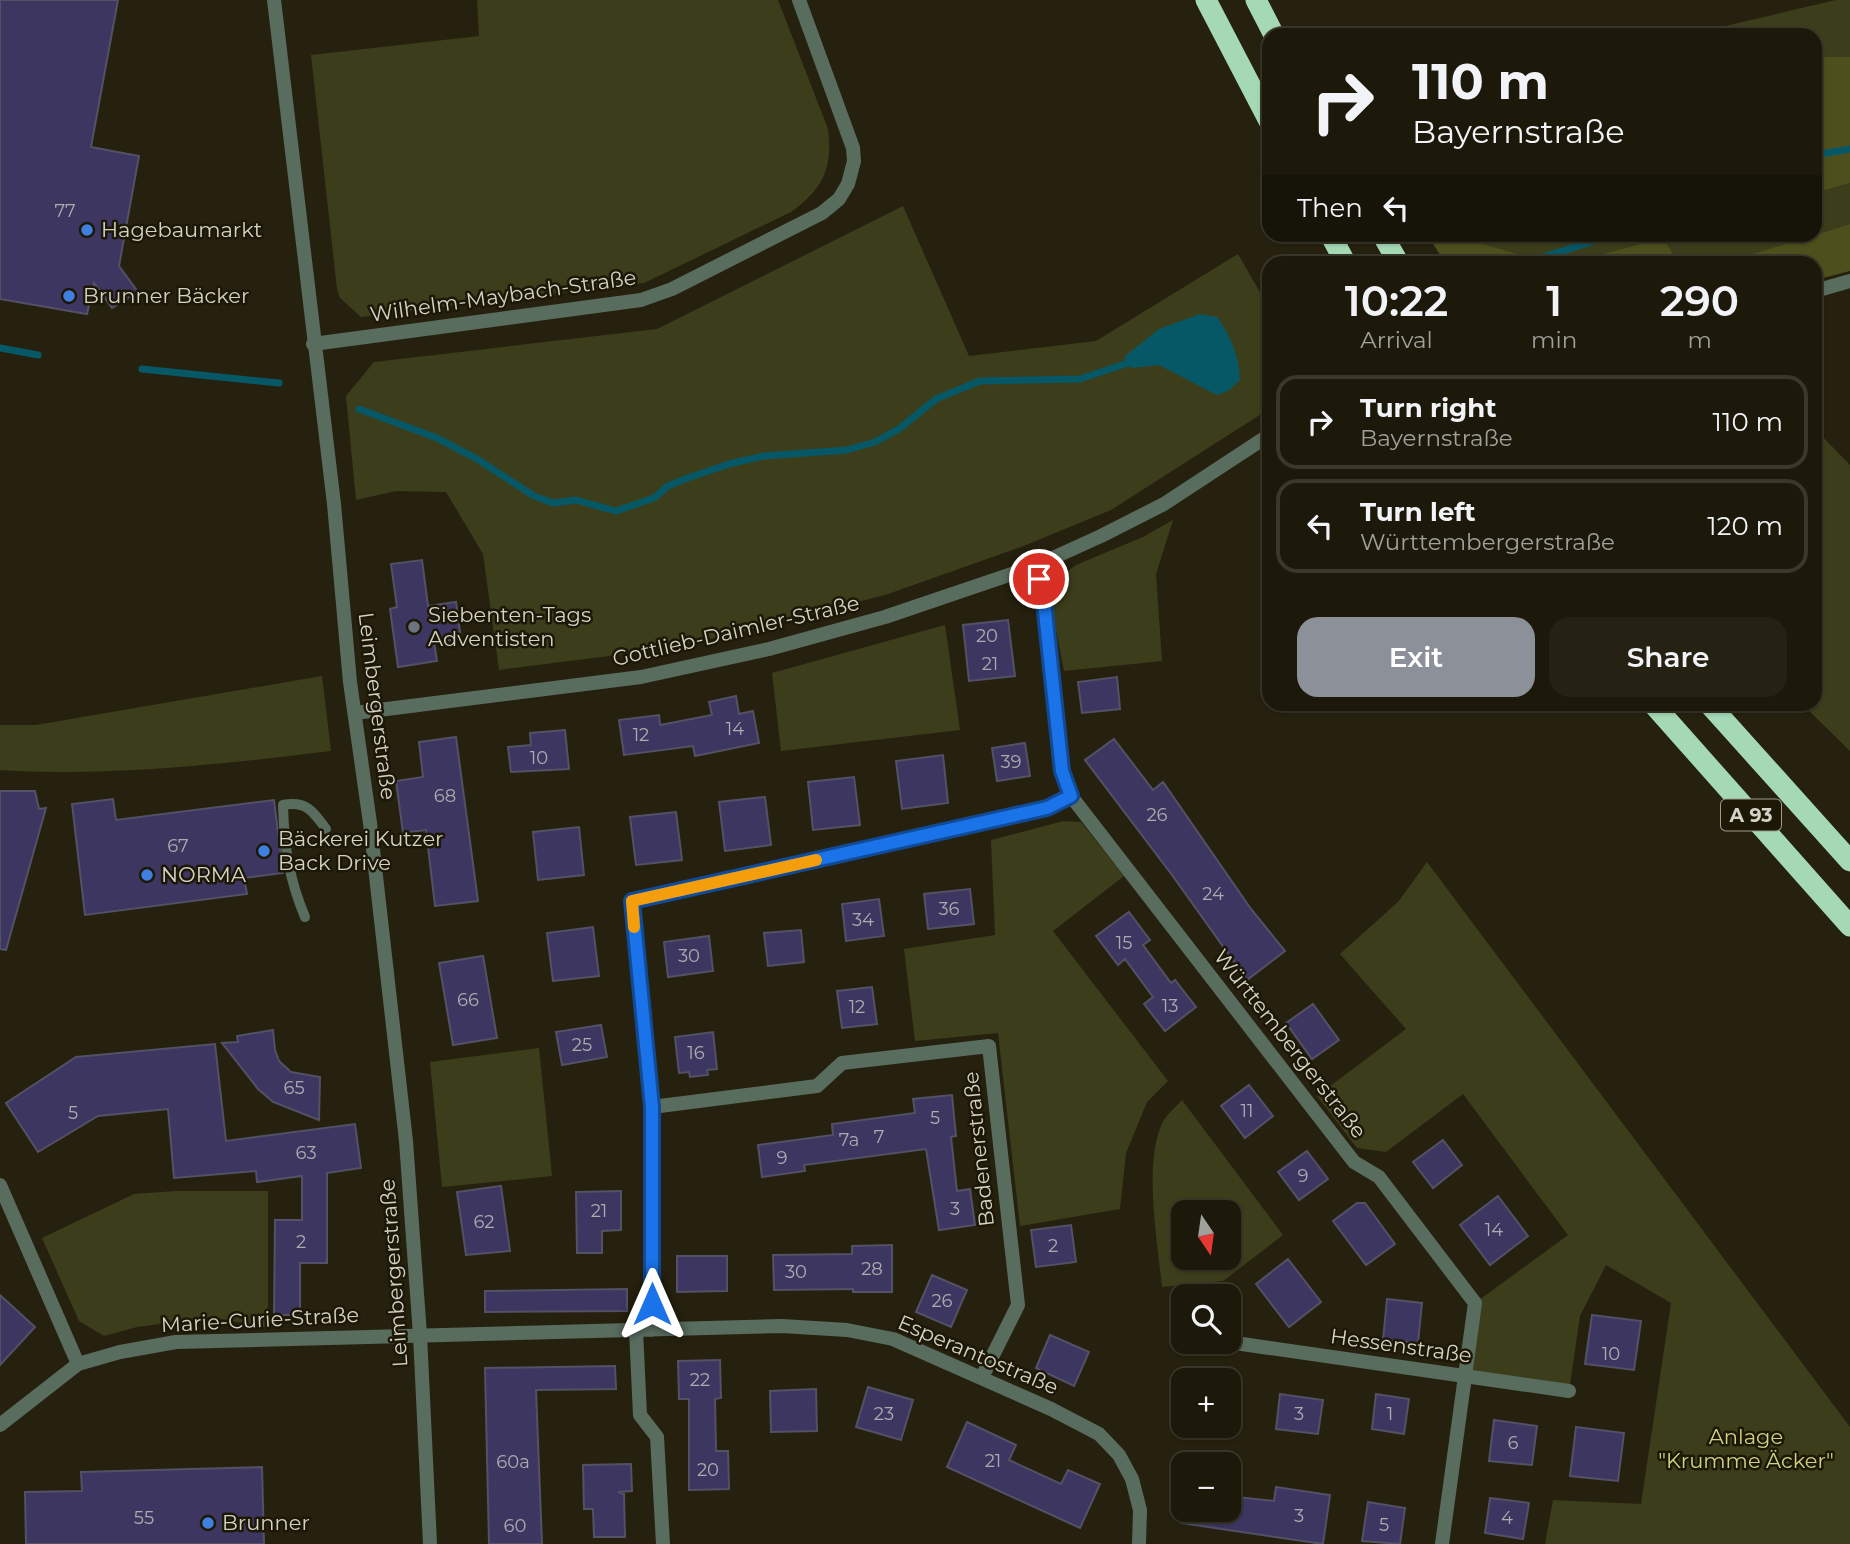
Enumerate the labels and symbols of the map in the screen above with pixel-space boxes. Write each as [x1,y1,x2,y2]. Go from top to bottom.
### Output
house number: 77 [54,200,76,222]
place label: Hagebaumarkt [101,217,262,242]
marker: Hagebaumarkt [79,222,95,238]
street label: Wilhelm-Maybach-Straße [368,264,638,327]
place label: Brunner Bäcker [83,283,249,308]
marker: Brunner Bäcker [61,288,77,304]
pin [1009,549,1069,609]
street label: Gottlieb-Daimler-Straße [610,590,862,671]
place label: Siebenten-Tags Adventisten [428,602,591,651]
street label: Leimbergerstraße [354,611,401,801]
marker: Siebenten-Tags Adventisten [406,619,422,635]
house number: 20 [976,625,998,647]
house number: 21 [982,653,998,675]
house number: 14 [726,718,744,740]
house number: 12 [633,724,649,746]
house number: 10 [530,747,548,769]
house number: 39 [1000,751,1022,773]
house number: 68 [434,785,456,807]
road number: A 93 [1721,800,1781,830]
house number: 26 [1146,804,1168,826]
place label: Bäckerei Kutzer Back Drive [278,826,444,875]
house number: 67 [167,835,189,857]
marker: Bäckerei Kutzer Back Drive [256,843,272,859]
place label: NORMA [161,862,247,887]
marker: NORMA [139,867,155,883]
house number: 24 [1202,883,1224,905]
house number: 36 [938,898,960,920]
house number: 34 [852,909,874,931]
house number: 15 [1116,932,1132,954]
street label: Württembergerstraße [1209,944,1372,1143]
house number: 30 [678,945,700,967]
house number: 66 [457,989,479,1011]
house number: 13 [1162,995,1178,1017]
house number: 12 [849,996,865,1018]
house number: 25 [572,1034,592,1056]
house number: 16 [687,1042,705,1064]
street label: Badenerstraße [958,1070,999,1228]
house number: 65 [283,1077,305,1099]
house number: 11 [1241,1100,1254,1122]
house number: 5 [68,1102,78,1124]
house number: 5 [930,1107,940,1129]
house number: 7 [874,1126,884,1148]
house number: 7a [839,1129,859,1151]
house number: 63 [295,1142,317,1164]
house number: 9 [777,1147,788,1169]
house number: 9 [1298,1165,1309,1187]
street label: Leimbergerstraße [374,1178,413,1368]
house number: 3 [950,1198,960,1220]
house number: 21 [591,1200,607,1222]
north arrow [1171,1200,1241,1270]
house number: 62 [473,1211,495,1233]
house number: 14 [1485,1219,1503,1241]
house number: 2 [296,1231,306,1253]
house number: 2 [1048,1235,1058,1257]
house number: 28 [861,1258,883,1280]
house number: 30 [785,1261,807,1283]
position arrow [615,1267,689,1341]
house number: 26 [931,1290,953,1312]
street label: Marie-Curie-Straße [160,1302,360,1337]
street label: Esperantostraße [894,1309,1062,1400]
street label: Hessenstraße [1329,1323,1473,1368]
house number: 10 [1602,1343,1620,1365]
house number: 22 [690,1369,710,1391]
house number: 23 [874,1403,894,1425]
house number: 3 [1294,1403,1304,1425]
house number: 1 [1387,1403,1393,1425]
park label: Anlage "Krumme Äcker" [1658,1424,1834,1473]
house number: 6 [1508,1432,1519,1454]
house number: 21 [985,1450,1001,1472]
house number: 60a [496,1451,530,1473]
house number: 20 [697,1459,719,1481]
house number: 3 [1294,1505,1304,1527]
house number: 55 [134,1507,154,1529]
house number: 4 [1501,1507,1513,1529]
place label: Brunner [222,1510,310,1535]
house number: 5 [1379,1514,1389,1536]
marker: Brunner [200,1515,216,1531]
house number: 60 [504,1515,526,1537]

